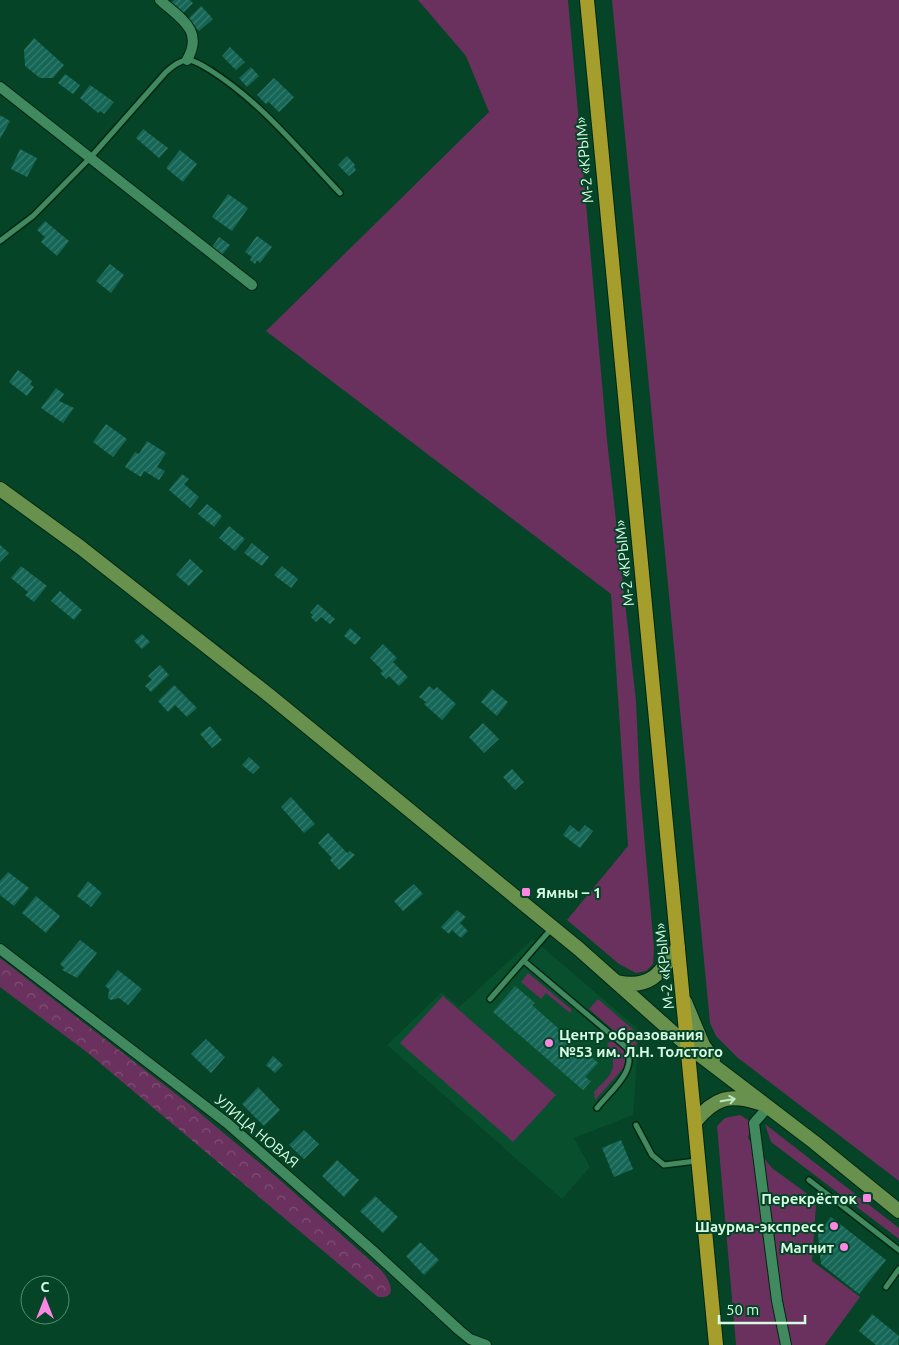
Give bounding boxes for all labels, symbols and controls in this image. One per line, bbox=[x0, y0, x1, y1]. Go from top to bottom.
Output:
street label: М-2 «КРЫМ» bbox=[572, 116, 596, 204]
street label: М-2 «КРЫМ» bbox=[611, 519, 637, 607]
place label: Ямны – 1 bbox=[536, 884, 601, 901]
marker: Ямны – 1 bbox=[520, 886, 532, 898]
street label: М-2 «КРЫМ» bbox=[651, 922, 677, 1010]
place label: Центр образования №53 им. Л.Н. Толстого bbox=[559, 1026, 723, 1060]
marker: Центр образования №53 им. Л.Н. Толстого bbox=[543, 1037, 555, 1049]
street label: УЛИЦА НОВАЯ bbox=[212, 1091, 302, 1171]
one-way arrow bbox=[719, 1094, 735, 1104]
place label: Перекрёсток bbox=[761, 1190, 857, 1207]
marker: Перекрёсток bbox=[861, 1192, 873, 1204]
place label: Шаурма-экспресс bbox=[695, 1218, 824, 1235]
marker: Шаурма-экспресс bbox=[828, 1220, 840, 1232]
place label: Магнит bbox=[780, 1239, 834, 1256]
marker: Магнит bbox=[838, 1241, 850, 1253]
north arrow bbox=[20, 1275, 70, 1325]
text: С bbox=[41, 1279, 50, 1295]
scale bar bbox=[719, 1292, 805, 1324]
text: 50 m bbox=[726, 1301, 759, 1318]

